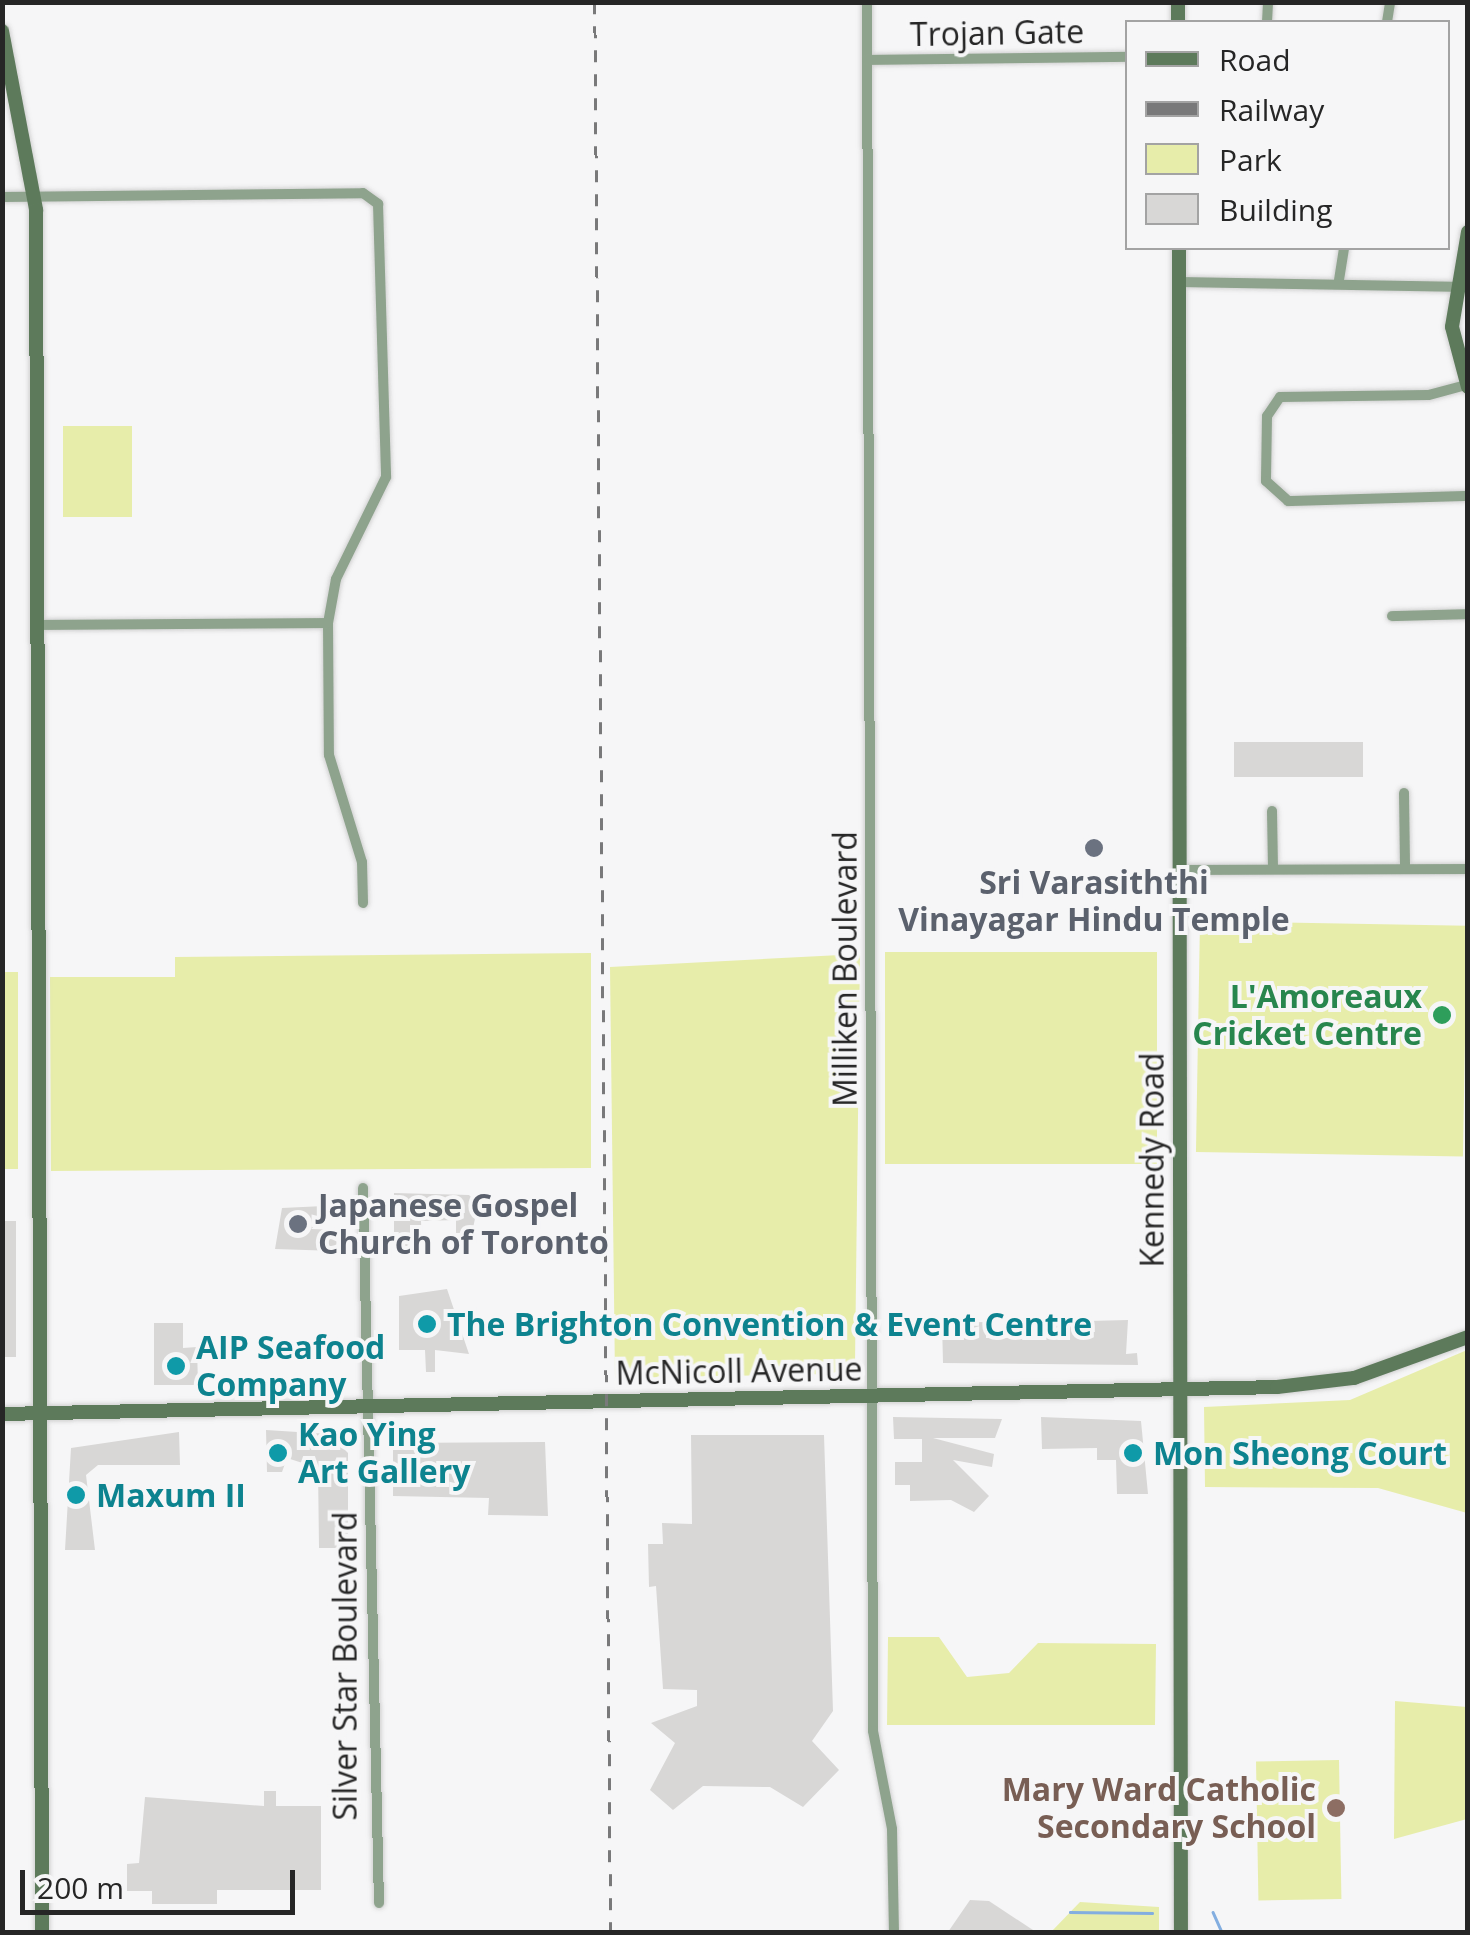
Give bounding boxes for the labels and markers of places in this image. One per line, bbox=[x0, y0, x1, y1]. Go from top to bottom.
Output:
marker: Sri Varasiththi Vinayagar Hindu Temple bbox=[1083, 837, 1105, 859]
place label: Sri Varasiththi Vinayagar Hindu Temple bbox=[898, 864, 1290, 939]
place label: L'Amoreaux Cricket Centre bbox=[1192, 978, 1422, 1053]
marker: L'Amoreaux Cricket Centre bbox=[1431, 1004, 1453, 1026]
place label: Japanese Gospel Church of Toronto bbox=[318, 1187, 609, 1262]
marker: Japanese Gospel Church of Toronto bbox=[287, 1213, 309, 1235]
place label: The Brighton Convention & Event Centre bbox=[447, 1305, 1092, 1343]
marker: The Brighton Convention & Event Centre bbox=[416, 1313, 438, 1335]
place label: AIP Seafood Company bbox=[196, 1329, 385, 1404]
marker: AIP Seafood Company bbox=[165, 1355, 187, 1377]
place label: Kao Ying Art Gallery bbox=[298, 1416, 470, 1491]
place label: Mon Sheong Court bbox=[1153, 1434, 1447, 1472]
marker: Kao Ying Art Gallery bbox=[267, 1442, 289, 1464]
marker: Mon Sheong Court bbox=[1122, 1442, 1144, 1464]
place label: Maxum II bbox=[96, 1476, 246, 1514]
marker: Maxum II bbox=[65, 1484, 87, 1506]
place label: Mary Ward Catholic Secondary School bbox=[1002, 1771, 1316, 1846]
marker: Mary Ward Catholic Secondary School bbox=[1325, 1797, 1347, 1819]

